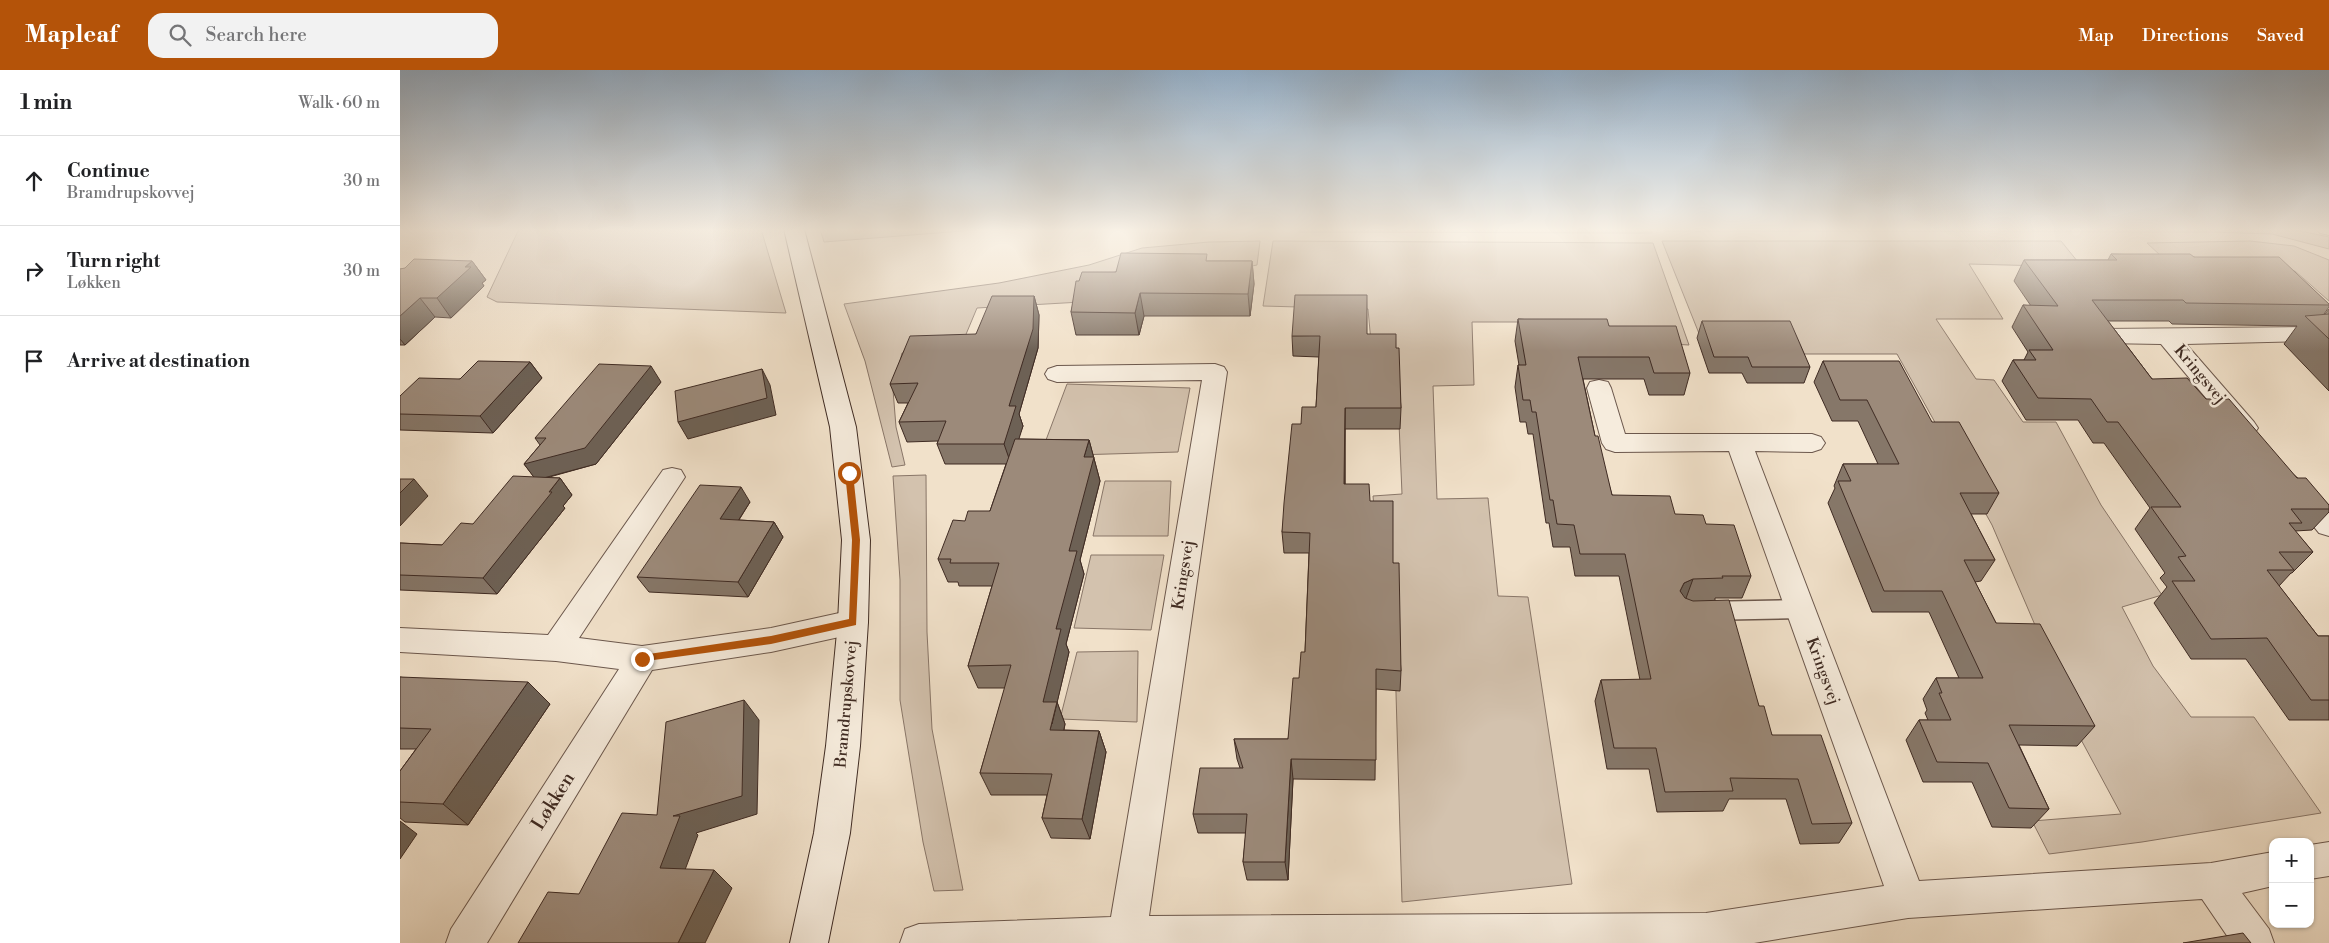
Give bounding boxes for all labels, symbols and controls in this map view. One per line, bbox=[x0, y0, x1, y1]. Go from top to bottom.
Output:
search box bbox=[148, 13, 498, 58]
text: Mapleaf bbox=[25, 20, 118, 50]
icon: search bbox=[166, 21, 194, 49]
text: Search here bbox=[206, 23, 307, 47]
text: Map bbox=[2078, 24, 2114, 47]
text: Directions bbox=[2142, 24, 2229, 47]
text: Saved bbox=[2257, 24, 2304, 47]
text: 1 min bbox=[20, 90, 72, 116]
text: Walk · 60 m bbox=[298, 93, 380, 113]
text: Continue bbox=[67, 159, 150, 183]
icon: ahead bbox=[20, 167, 48, 195]
text: 30 m bbox=[343, 171, 380, 191]
text: Bramdrupskovvej bbox=[67, 183, 195, 203]
text: Turn right bbox=[67, 249, 160, 273]
icon: right bbox=[20, 257, 48, 285]
text: 30 m bbox=[343, 261, 380, 281]
text: Løkken bbox=[67, 273, 121, 293]
street label: Kringsvej bbox=[2170, 341, 2230, 407]
icon: arrive bbox=[20, 347, 48, 375]
text: Arrive at destination bbox=[67, 349, 250, 373]
route start bbox=[838, 462, 861, 485]
street label: Kringsvej bbox=[1168, 539, 1198, 611]
street label: Kringsvej bbox=[1802, 634, 1844, 708]
street label: Bramdrupskovvej bbox=[830, 639, 862, 770]
route end bbox=[631, 648, 654, 671]
street label: Løkken bbox=[526, 768, 580, 834]
map controls bbox=[2269, 838, 2314, 928]
button: + bbox=[2269, 838, 2314, 883]
button: − bbox=[2269, 883, 2314, 928]

